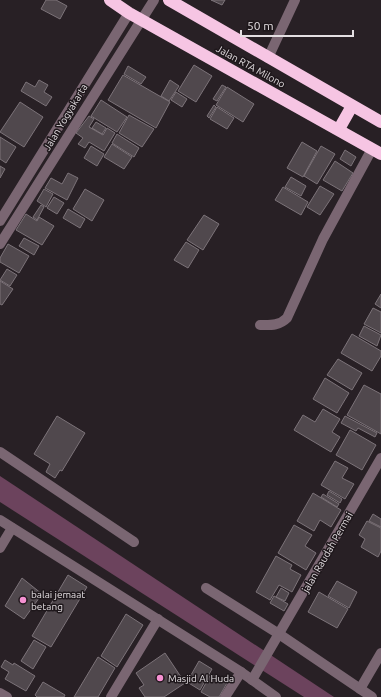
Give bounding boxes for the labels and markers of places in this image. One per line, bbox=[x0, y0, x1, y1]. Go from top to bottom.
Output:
place label: balai jemaat betang bbox=[31, 589, 85, 612]
marker: balai jemaat betang bbox=[18, 595, 28, 605]
marker: Masjid Al Huda bbox=[155, 673, 165, 683]
place label: Masjid Al Huda bbox=[168, 673, 234, 684]

